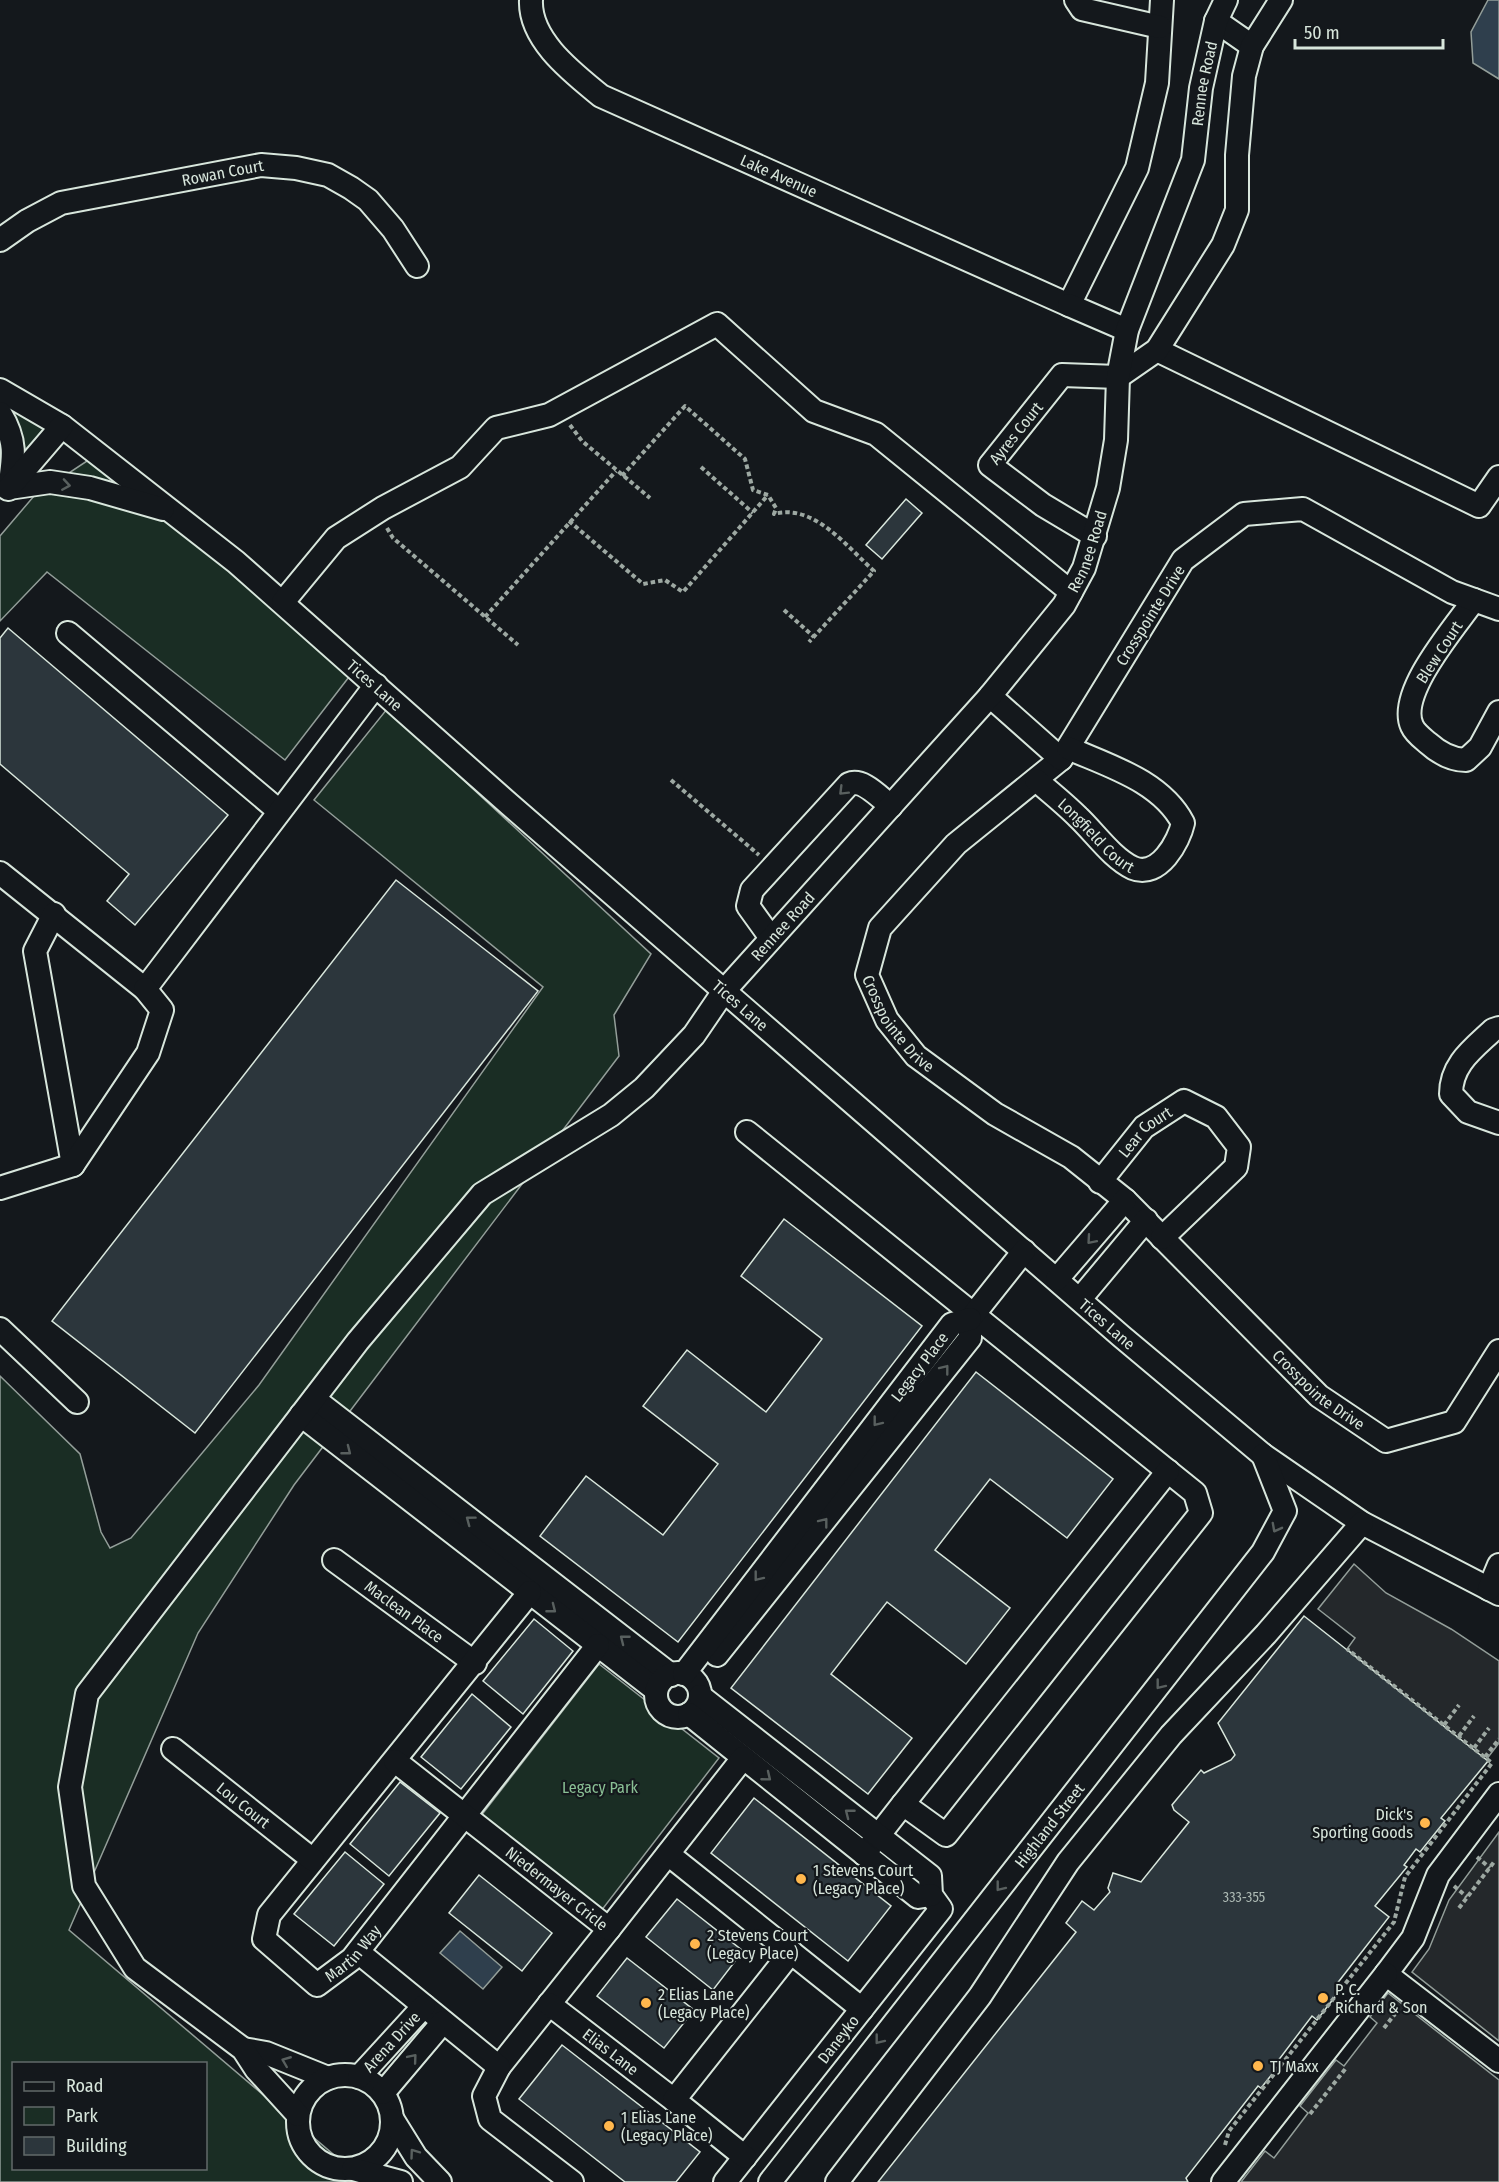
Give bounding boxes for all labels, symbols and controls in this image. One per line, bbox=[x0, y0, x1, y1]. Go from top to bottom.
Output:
scale bar bbox=[1295, 12, 1444, 50]
text: 50 m bbox=[1304, 22, 1340, 44]
street label: Rennee Road bbox=[1188, 39, 1221, 127]
street label: Lake Avenue bbox=[737, 151, 820, 201]
street label: Rowan Court bbox=[180, 156, 266, 190]
street label: Ayres Court bbox=[985, 398, 1047, 468]
one-way arrow bbox=[62, 478, 71, 490]
street label: Rennee Road bbox=[1064, 508, 1111, 596]
street label: Crosspointe Drive bbox=[1112, 561, 1189, 669]
street label: Blew Court bbox=[1412, 617, 1467, 687]
street label: Tices Lane bbox=[343, 656, 406, 715]
one-way arrow bbox=[840, 783, 851, 794]
street label: Longfield Court bbox=[1054, 794, 1138, 877]
street label: Rennee Road bbox=[747, 888, 819, 965]
street label: Crosspointe Drive bbox=[858, 972, 938, 1076]
street label: Tices Lane bbox=[708, 976, 772, 1035]
street label: Lear Court bbox=[1114, 1102, 1176, 1161]
one-way arrow bbox=[1087, 1233, 1098, 1244]
street label: Tices Lane bbox=[1075, 1295, 1139, 1354]
street label: Legacy Place bbox=[887, 1329, 952, 1405]
street label: Crosspointe Drive bbox=[1268, 1346, 1368, 1434]
one-way arrow bbox=[938, 1365, 949, 1376]
one-way arrow bbox=[873, 1416, 884, 1427]
one-way arrow bbox=[341, 1444, 352, 1455]
one-way arrow bbox=[465, 1516, 476, 1527]
one-way arrow bbox=[817, 1518, 828, 1529]
one-way arrow bbox=[1272, 1522, 1283, 1532]
one-way arrow bbox=[754, 1570, 765, 1581]
street label: Maclean Place bbox=[361, 1577, 447, 1647]
one-way arrow bbox=[545, 1602, 556, 1613]
one-way arrow bbox=[620, 1635, 631, 1646]
one-way arrow bbox=[1157, 1678, 1168, 1689]
one-way arrow bbox=[761, 1770, 772, 1781]
street label: Lou Court bbox=[213, 1778, 274, 1833]
park label: Legacy Park bbox=[562, 1778, 638, 1797]
street label: Highland Street bbox=[1011, 1779, 1089, 1872]
place label: Dick's Sporting Goods bbox=[1312, 1805, 1413, 1842]
one-way arrow bbox=[845, 1809, 856, 1820]
marker: Dick's Sporting Goods bbox=[1418, 1816, 1432, 1830]
street label: Niedermayer Cricle bbox=[502, 1843, 612, 1935]
place label: 1 Stevens Court (Legacy Place) bbox=[813, 1861, 914, 1898]
marker: 1 Stevens Court (Legacy Place) bbox=[794, 1872, 808, 1886]
one-way arrow bbox=[997, 1880, 1008, 1891]
house number: 333-355 bbox=[1223, 1889, 1265, 1906]
street label: Martin Way bbox=[321, 1921, 386, 1986]
place label: 2 Stevens Court (Legacy Place) bbox=[707, 1926, 809, 1963]
marker: 2 Stevens Court (Legacy Place) bbox=[688, 1937, 702, 1951]
place label: P. C. Richard & Son bbox=[1335, 1980, 1428, 2017]
place label: 2 Elias Lane (Legacy Place) bbox=[658, 1985, 750, 2022]
marker: P. C. Richard & Son bbox=[1316, 1991, 1330, 2005]
marker: 2 Elias Lane (Legacy Place) bbox=[639, 1996, 653, 2010]
street label: Arena Drive bbox=[359, 2008, 424, 2076]
street label: Daneyko bbox=[814, 2011, 863, 2067]
street label: Elias Lane bbox=[579, 2025, 642, 2079]
one-way arrow bbox=[876, 2033, 887, 2044]
one-way arrow bbox=[406, 2053, 417, 2064]
one-way arrow bbox=[282, 2056, 293, 2068]
place label: TJ Maxx bbox=[1270, 2057, 1319, 2076]
marker: TJ Maxx bbox=[1251, 2059, 1265, 2073]
legend bbox=[12, 2062, 207, 2170]
text: Road bbox=[66, 2075, 103, 2097]
text: Park bbox=[66, 2105, 99, 2127]
place label: 1 Elias Lane (Legacy Place) bbox=[621, 2108, 713, 2145]
marker: 1 Elias Lane (Legacy Place) bbox=[602, 2119, 616, 2133]
text: Building bbox=[66, 2135, 127, 2157]
one-way arrow bbox=[410, 2148, 421, 2159]

